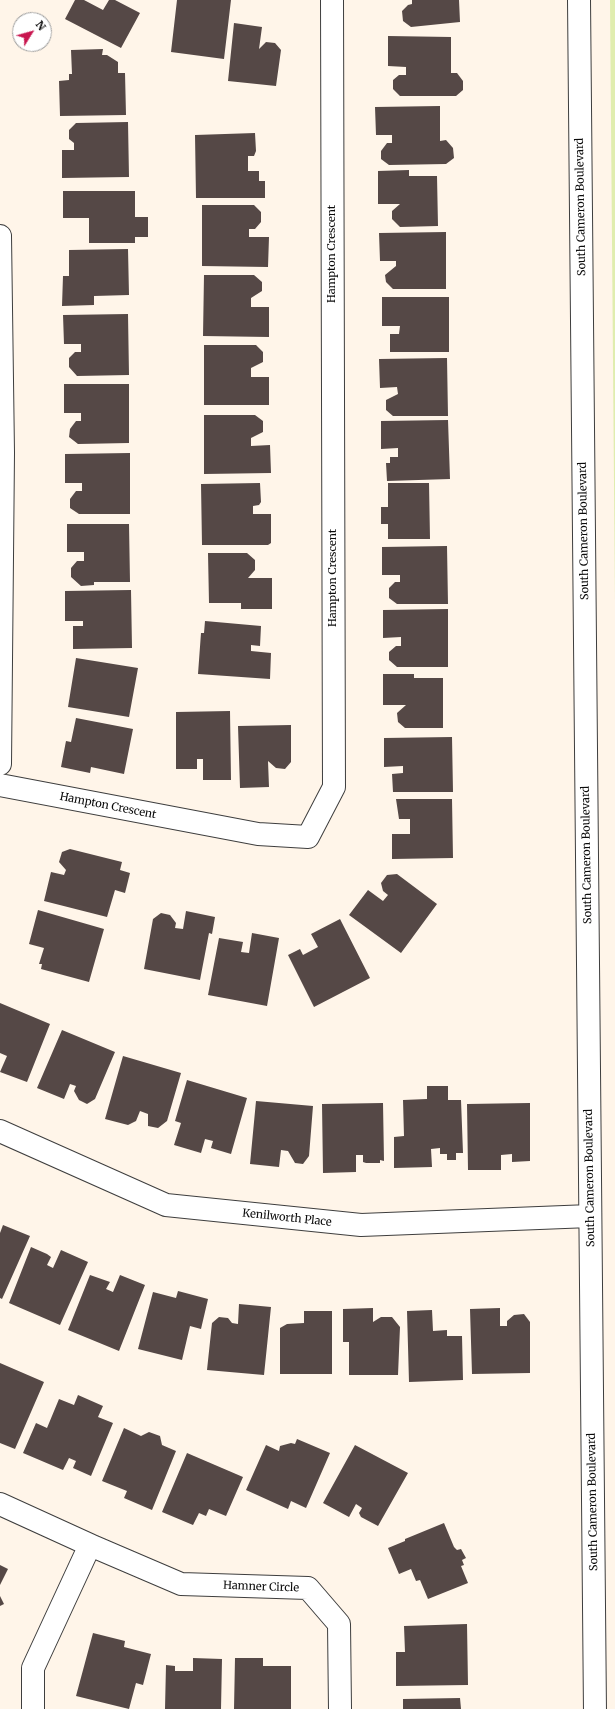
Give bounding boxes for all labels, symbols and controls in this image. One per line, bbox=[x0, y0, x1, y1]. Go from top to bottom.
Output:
north arrow bbox=[12, 12, 52, 52]
text: N bbox=[33, 18, 49, 33]
street label: South Cameron Boulevard bbox=[573, 138, 589, 276]
street label: Hampton Crescent bbox=[325, 205, 339, 303]
street label: South Cameron Boulevard bbox=[576, 462, 592, 600]
street label: Hampton Crescent bbox=[326, 529, 340, 627]
street label: South Cameron Boulevard bbox=[579, 786, 595, 924]
street label: Hampton Crescent bbox=[59, 790, 157, 822]
street label: South Cameron Boulevard bbox=[582, 1109, 598, 1247]
street label: Kenilworth Place bbox=[242, 1207, 332, 1229]
street label: South Cameron Boulevard bbox=[585, 1433, 601, 1571]
street label: Hamner Circle bbox=[223, 1579, 299, 1595]

